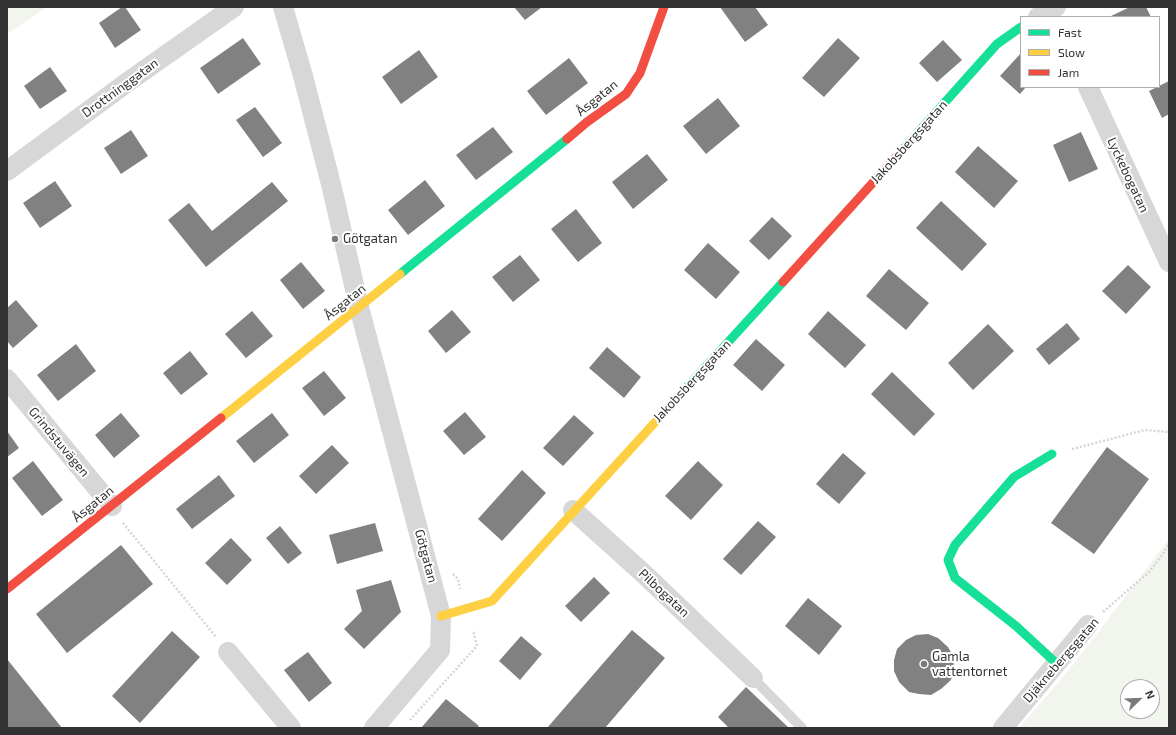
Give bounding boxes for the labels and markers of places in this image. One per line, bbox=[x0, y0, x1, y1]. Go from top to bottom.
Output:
place label: Götgatan bbox=[343, 231, 397, 247]
marker: Götgatan bbox=[330, 234, 340, 244]
place label: Gamla vattentornet bbox=[932, 649, 1007, 680]
marker: Gamla vattentornet bbox=[919, 659, 929, 669]

